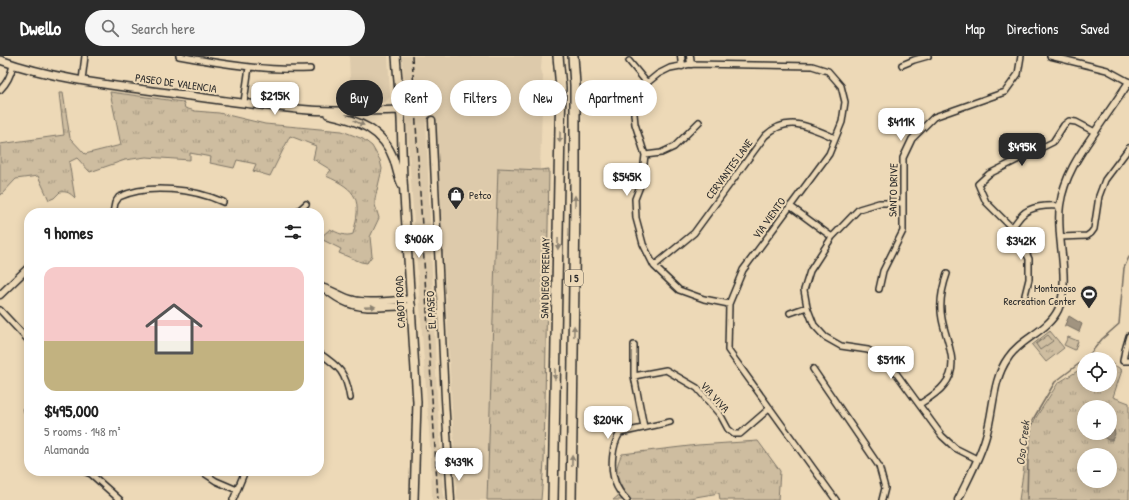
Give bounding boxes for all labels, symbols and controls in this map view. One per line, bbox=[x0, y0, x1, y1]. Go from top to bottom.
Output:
search box bbox=[85, 10, 365, 46]
text: Dwello bbox=[20, 15, 61, 41]
icon: search bbox=[99, 17, 121, 39]
text: Search here bbox=[131, 18, 195, 39]
text: Map bbox=[965, 19, 985, 38]
text: Directions bbox=[1007, 19, 1058, 38]
text: Saved bbox=[1080, 19, 1109, 38]
street label: PASEO DE VALENCIA bbox=[134, 70, 218, 96]
chip: Buy bbox=[336, 80, 383, 116]
chip: Rent bbox=[391, 80, 442, 116]
chip: Filters bbox=[450, 80, 511, 116]
chip: New bbox=[519, 80, 567, 116]
chip: Apartment bbox=[575, 80, 657, 116]
pin: $215K bbox=[247, 82, 303, 116]
text: $215K bbox=[260, 86, 290, 104]
pin: $411K bbox=[873, 108, 929, 142]
text: $411K bbox=[887, 112, 915, 130]
one-way arrow bbox=[354, 120, 365, 126]
one-way arrow bbox=[557, 131, 563, 144]
pin: $495K bbox=[994, 133, 1050, 167]
street label: CERVANTES LANE bbox=[702, 136, 756, 202]
text: $495K bbox=[1008, 137, 1036, 155]
pin: $545K bbox=[599, 163, 655, 197]
street label: SANTO DRIVE bbox=[886, 163, 900, 217]
text: $545K bbox=[612, 167, 642, 185]
shop icon: Petco bbox=[446, 185, 466, 210]
place label: Petco bbox=[469, 188, 492, 202]
one-way arrow bbox=[572, 194, 578, 207]
street label: VIA VIENTO bbox=[749, 195, 789, 241]
text: 9 homes bbox=[44, 221, 93, 244]
icon: filters bbox=[282, 221, 304, 243]
pin: $406K bbox=[391, 225, 447, 259]
pin: $342K bbox=[993, 227, 1049, 261]
text: $406K bbox=[404, 229, 434, 247]
text: $342K bbox=[1006, 231, 1036, 249]
street label: SAN DIEGO FREEWAY bbox=[537, 237, 553, 319]
one-way arrow bbox=[555, 238, 561, 251]
road number: I 5 bbox=[565, 270, 583, 286]
street label: CABOT ROAD bbox=[392, 275, 408, 329]
place label: Montanoso Recreation Center bbox=[1003, 281, 1077, 308]
sports icon: Montanoso Recreation Center bbox=[1079, 284, 1099, 309]
street label: EL PASEO bbox=[423, 291, 439, 329]
icon: home bbox=[138, 293, 210, 365]
one-way arrow bbox=[364, 304, 376, 311]
one-way arrow bbox=[571, 324, 577, 337]
pin: $511K bbox=[863, 346, 919, 380]
text: $511K bbox=[877, 350, 905, 368]
map controls bbox=[1077, 352, 1117, 488]
button: locate bbox=[1077, 352, 1117, 392]
one-way arrow bbox=[552, 368, 558, 381]
street label: VIA VIVA bbox=[697, 379, 733, 416]
text: $495,000 bbox=[44, 399, 99, 422]
button: + bbox=[1077, 400, 1117, 440]
pin: $204K bbox=[580, 406, 636, 440]
text: $204K bbox=[593, 410, 623, 428]
water label: Oso Creek bbox=[1011, 419, 1034, 466]
text: 5 rooms · 148 m² bbox=[44, 422, 120, 440]
text: Alamanda bbox=[44, 440, 89, 458]
pin: $439K bbox=[431, 448, 487, 482]
button: − bbox=[1077, 448, 1117, 488]
text: $439K bbox=[445, 452, 473, 470]
one-way arrow bbox=[569, 454, 575, 467]

